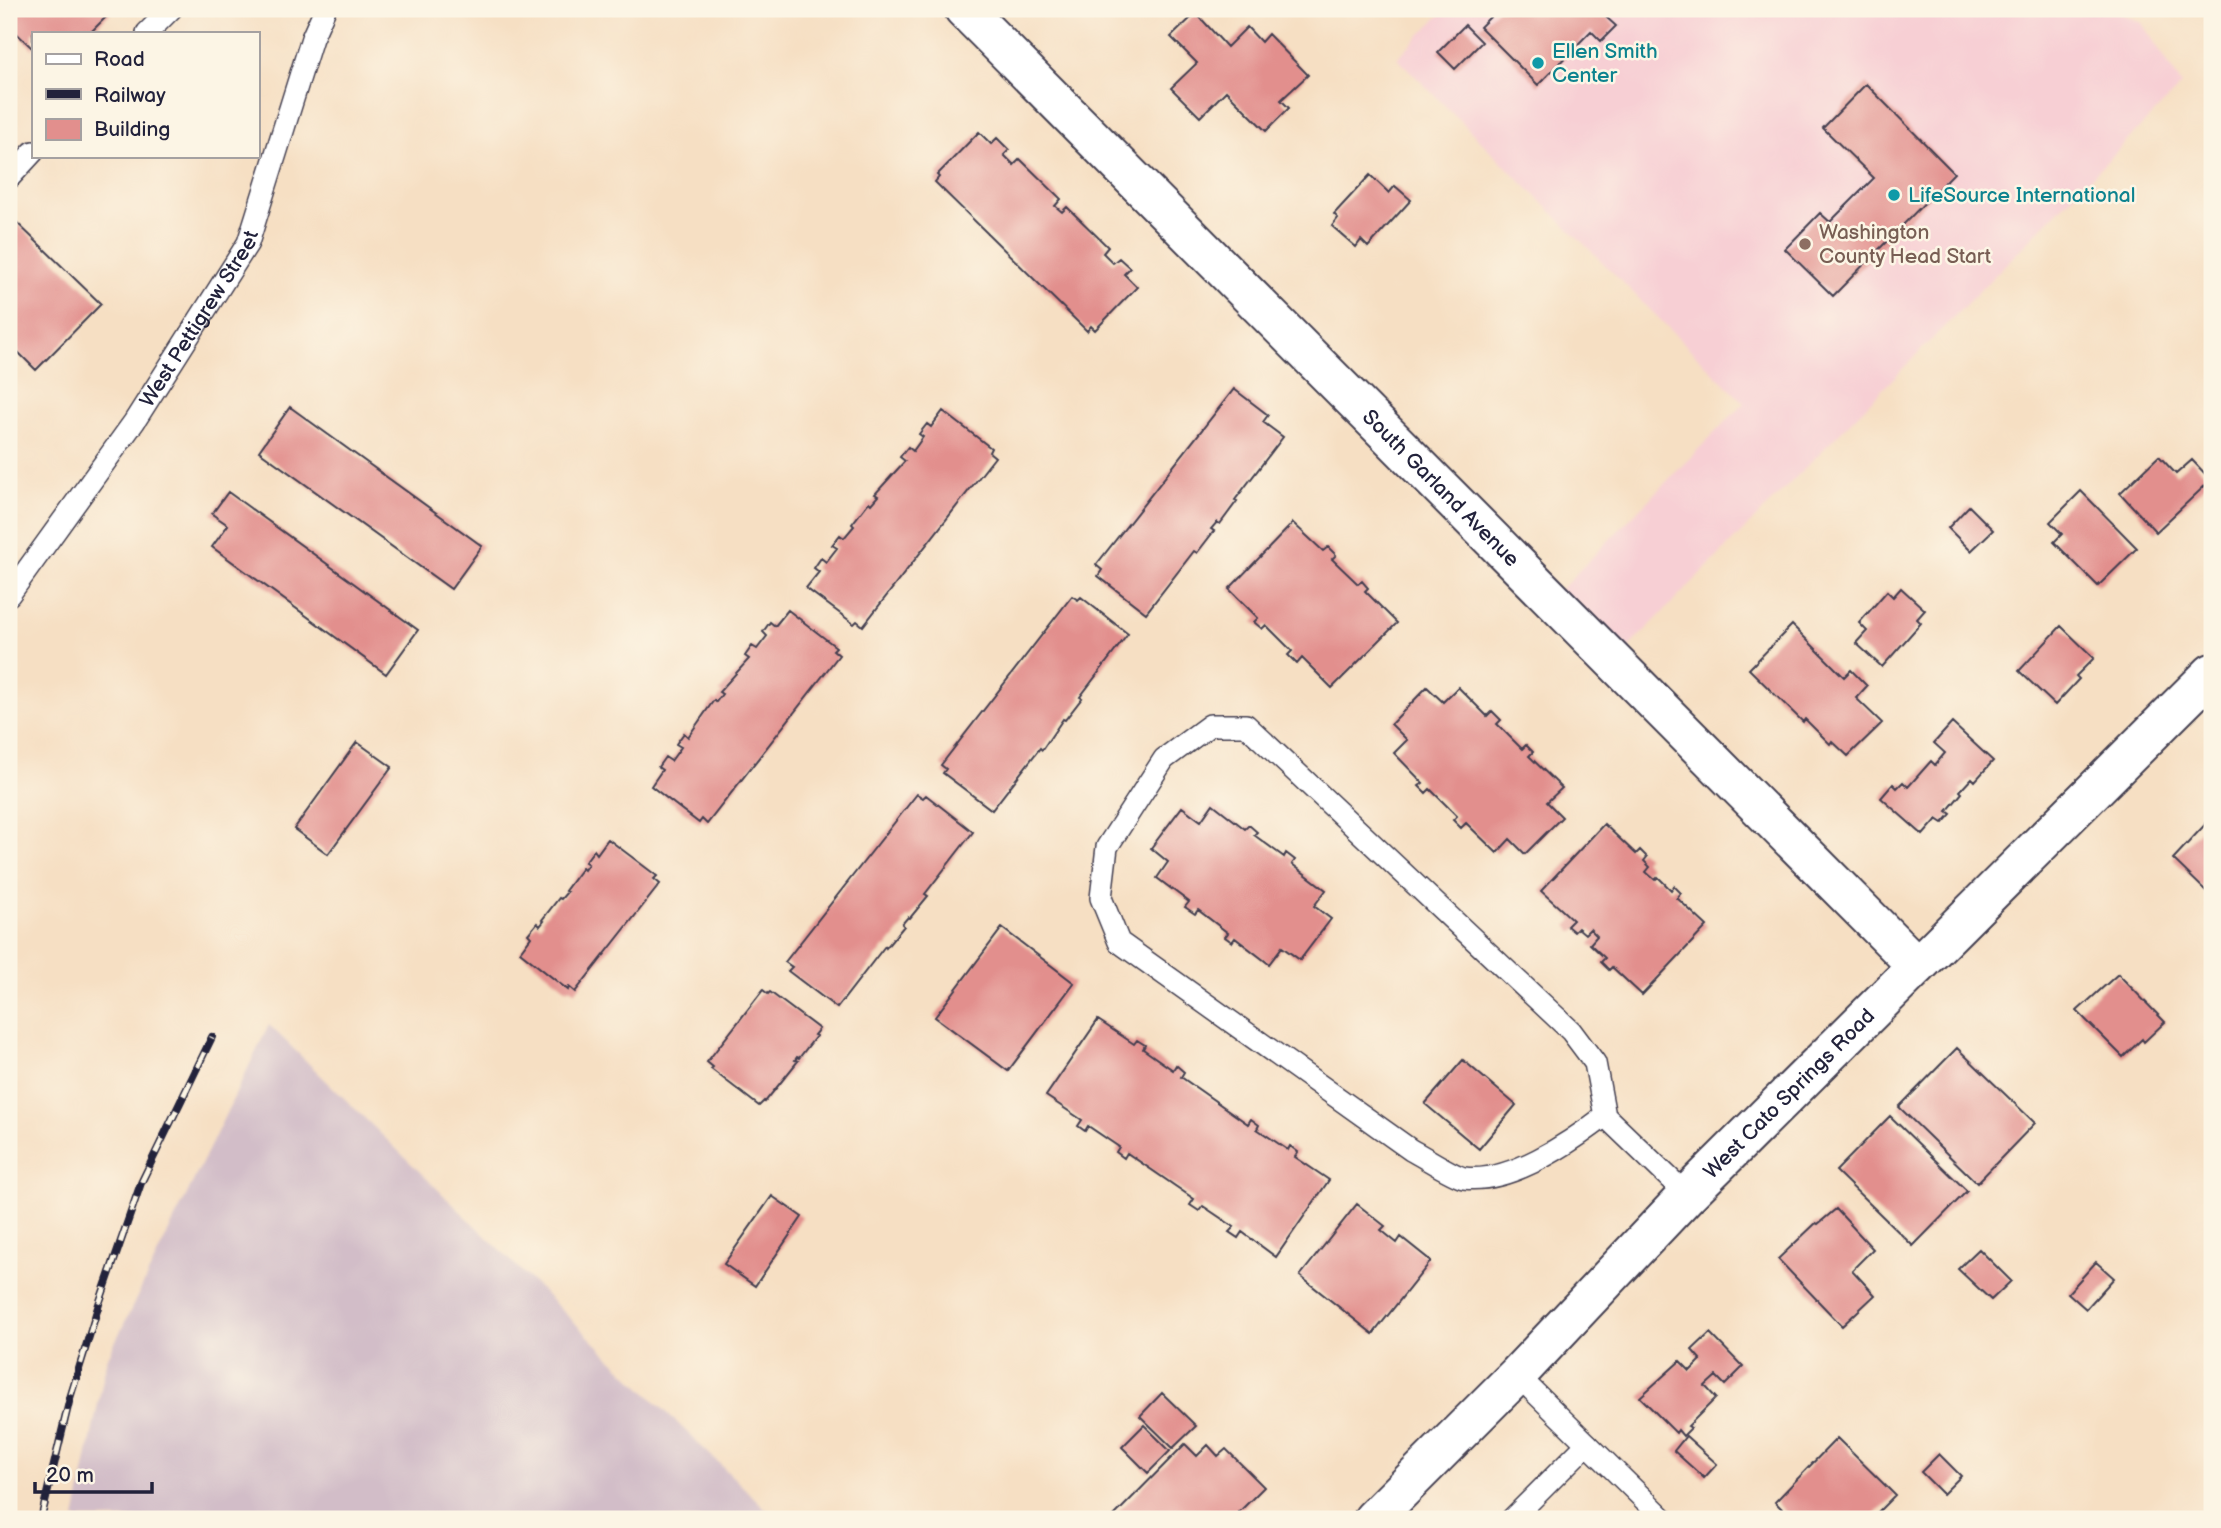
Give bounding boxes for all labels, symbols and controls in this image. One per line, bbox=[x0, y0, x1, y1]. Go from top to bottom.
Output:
legend bbox=[32, 32, 259, 158]
place label: Ellen Smith Center bbox=[1552, 39, 1658, 88]
text: Road bbox=[94, 47, 145, 72]
marker: Ellen Smith Center bbox=[1530, 55, 1546, 71]
text: Railway bbox=[94, 83, 166, 108]
text: Building bbox=[94, 117, 170, 142]
place label: LifeSource International bbox=[1908, 183, 2135, 208]
marker: LifeSource International bbox=[1886, 187, 1902, 203]
place label: Washington County Head Start bbox=[1819, 220, 1992, 269]
street label: West Pettigrew Street bbox=[135, 227, 264, 412]
marker: Washington County Head Start bbox=[1797, 236, 1813, 252]
street label: South Garland Avenue bbox=[1357, 405, 1524, 572]
street label: West Cato Springs Road bbox=[1699, 1004, 1880, 1184]
scale bar bbox=[35, 1451, 152, 1495]
text: 20 m bbox=[46, 1463, 94, 1488]

